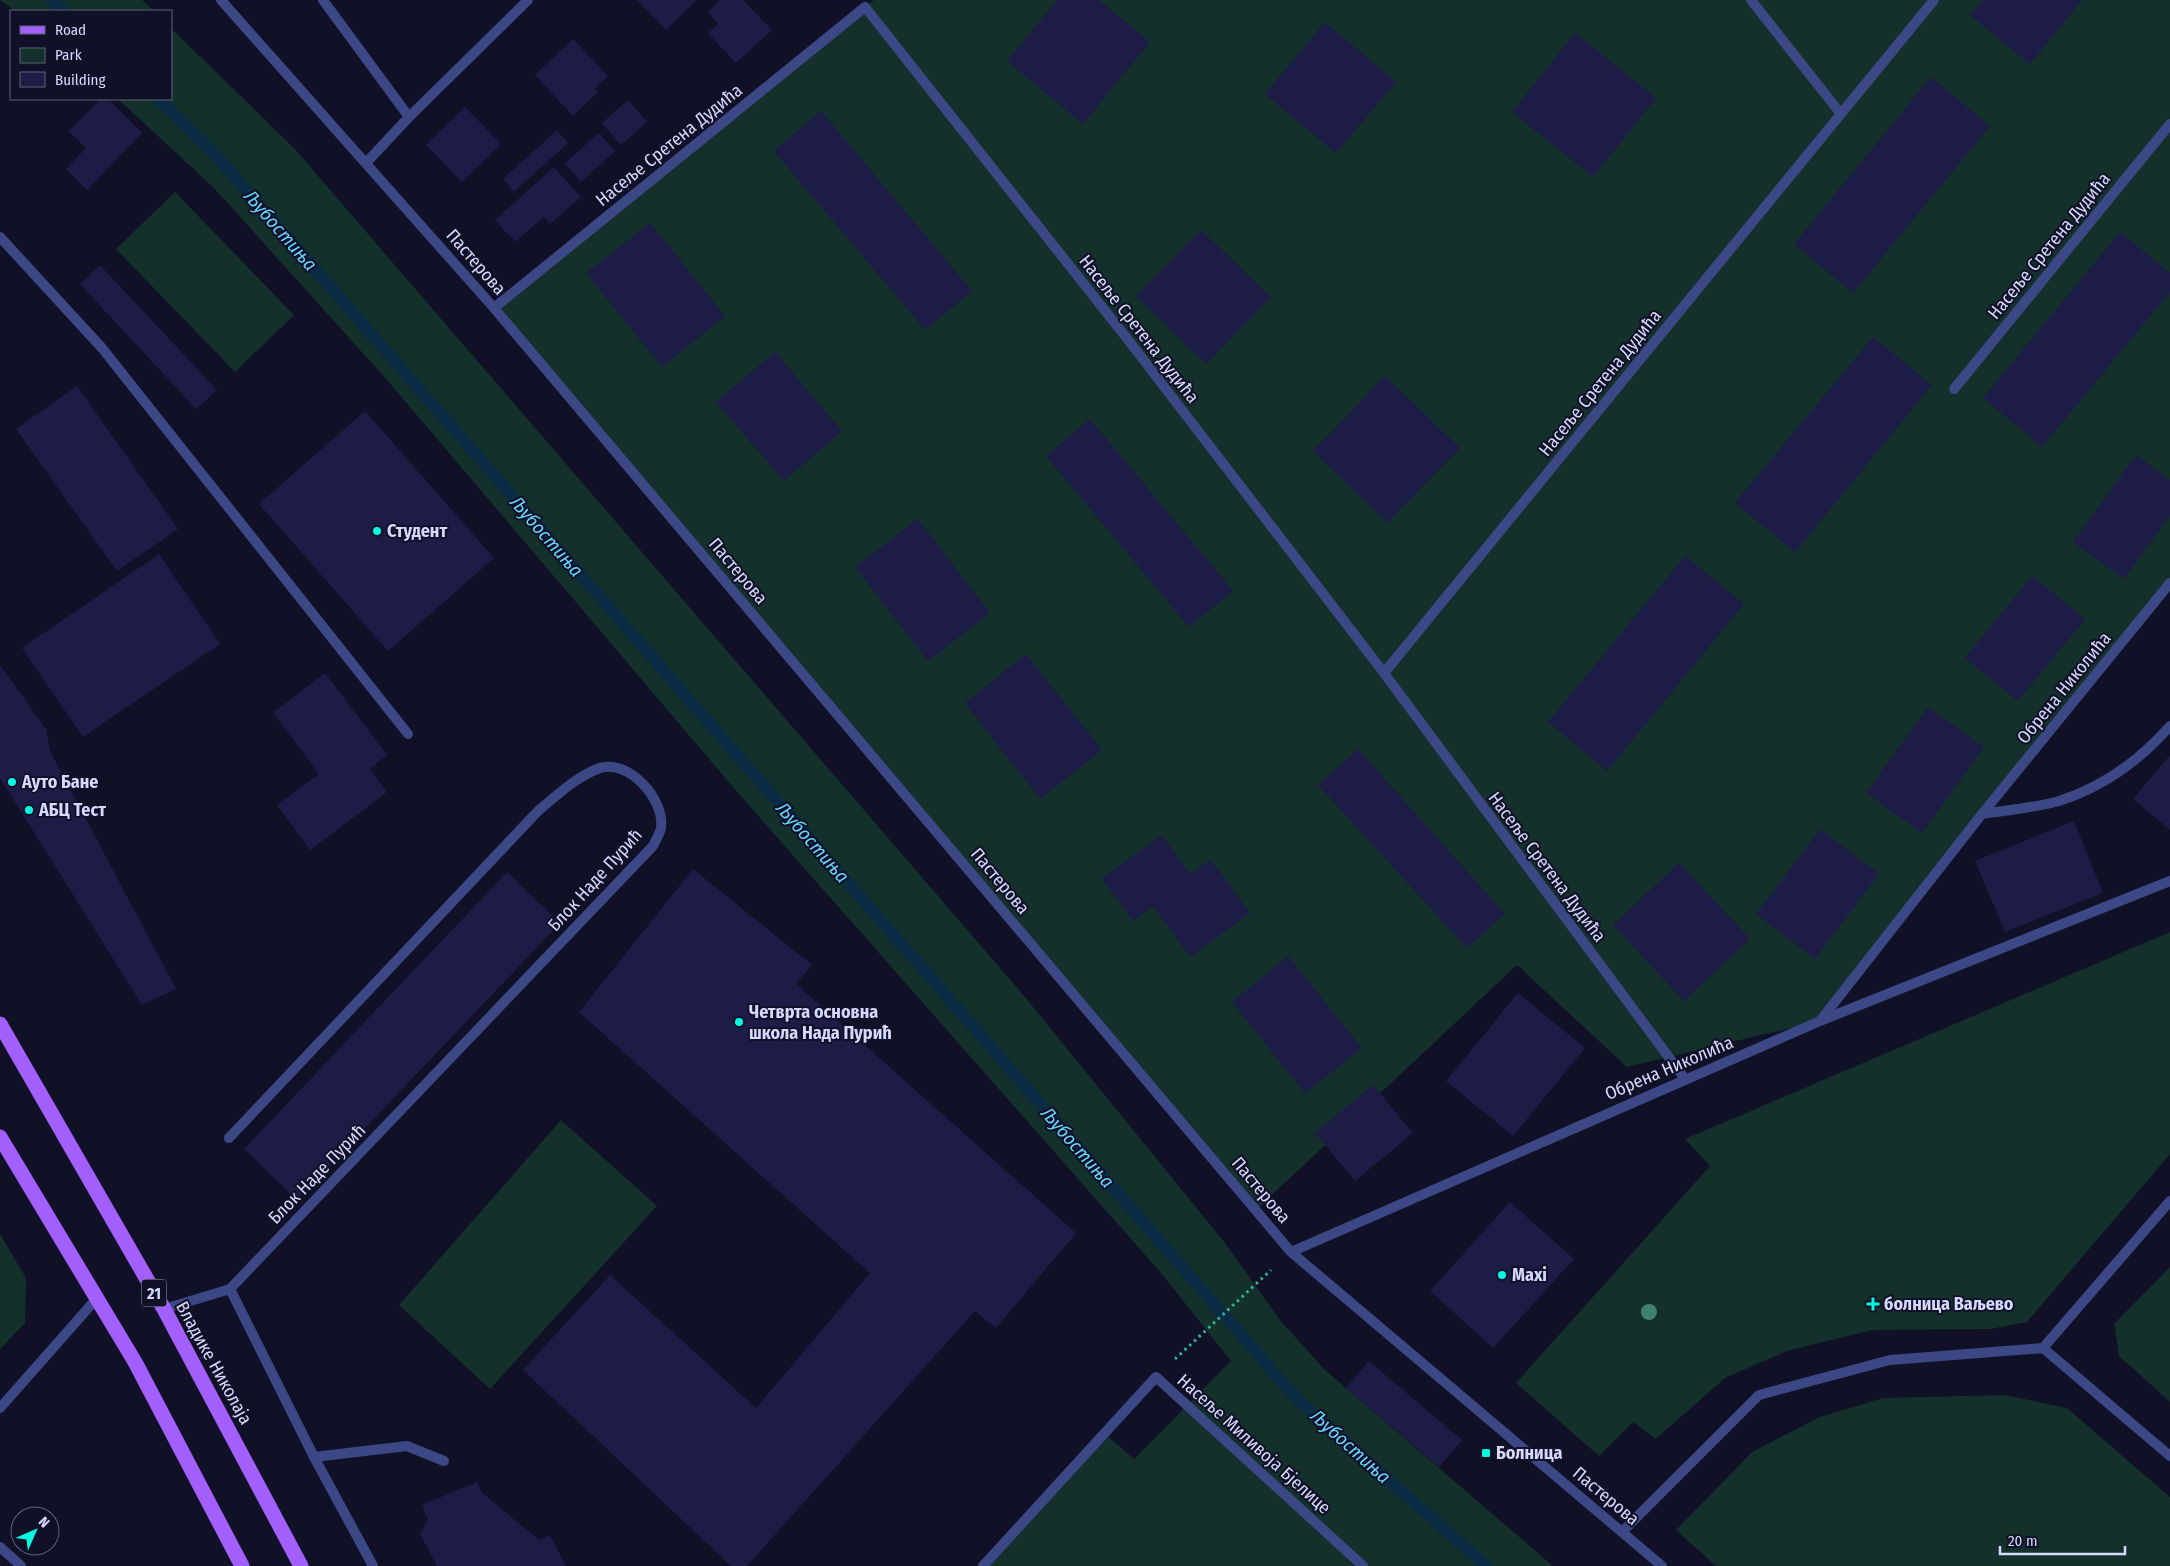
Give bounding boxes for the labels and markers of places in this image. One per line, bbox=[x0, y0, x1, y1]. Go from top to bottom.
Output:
place label: Студент bbox=[387, 520, 447, 542]
marker: Студент bbox=[371, 525, 383, 537]
place label: Ауто Бане bbox=[21, 771, 98, 793]
marker: Ауто Бане bbox=[6, 776, 18, 788]
place label: АБЦ Тест bbox=[38, 799, 106, 821]
marker: АБЦ Тест bbox=[23, 804, 35, 816]
place label: Четврта основна школа Нада Пурић bbox=[749, 1001, 892, 1044]
marker: Четврта основна школа Нада Пурић bbox=[733, 1016, 745, 1028]
place label: Maxi bbox=[1512, 1264, 1547, 1286]
marker: Maxi bbox=[1496, 1269, 1508, 1281]
place label: болница Ваљево bbox=[1884, 1293, 2014, 1315]
marker: болница Ваљево bbox=[1866, 1297, 1880, 1311]
place label: Болница bbox=[1496, 1442, 1562, 1464]
marker: Болница bbox=[1480, 1447, 1492, 1459]

